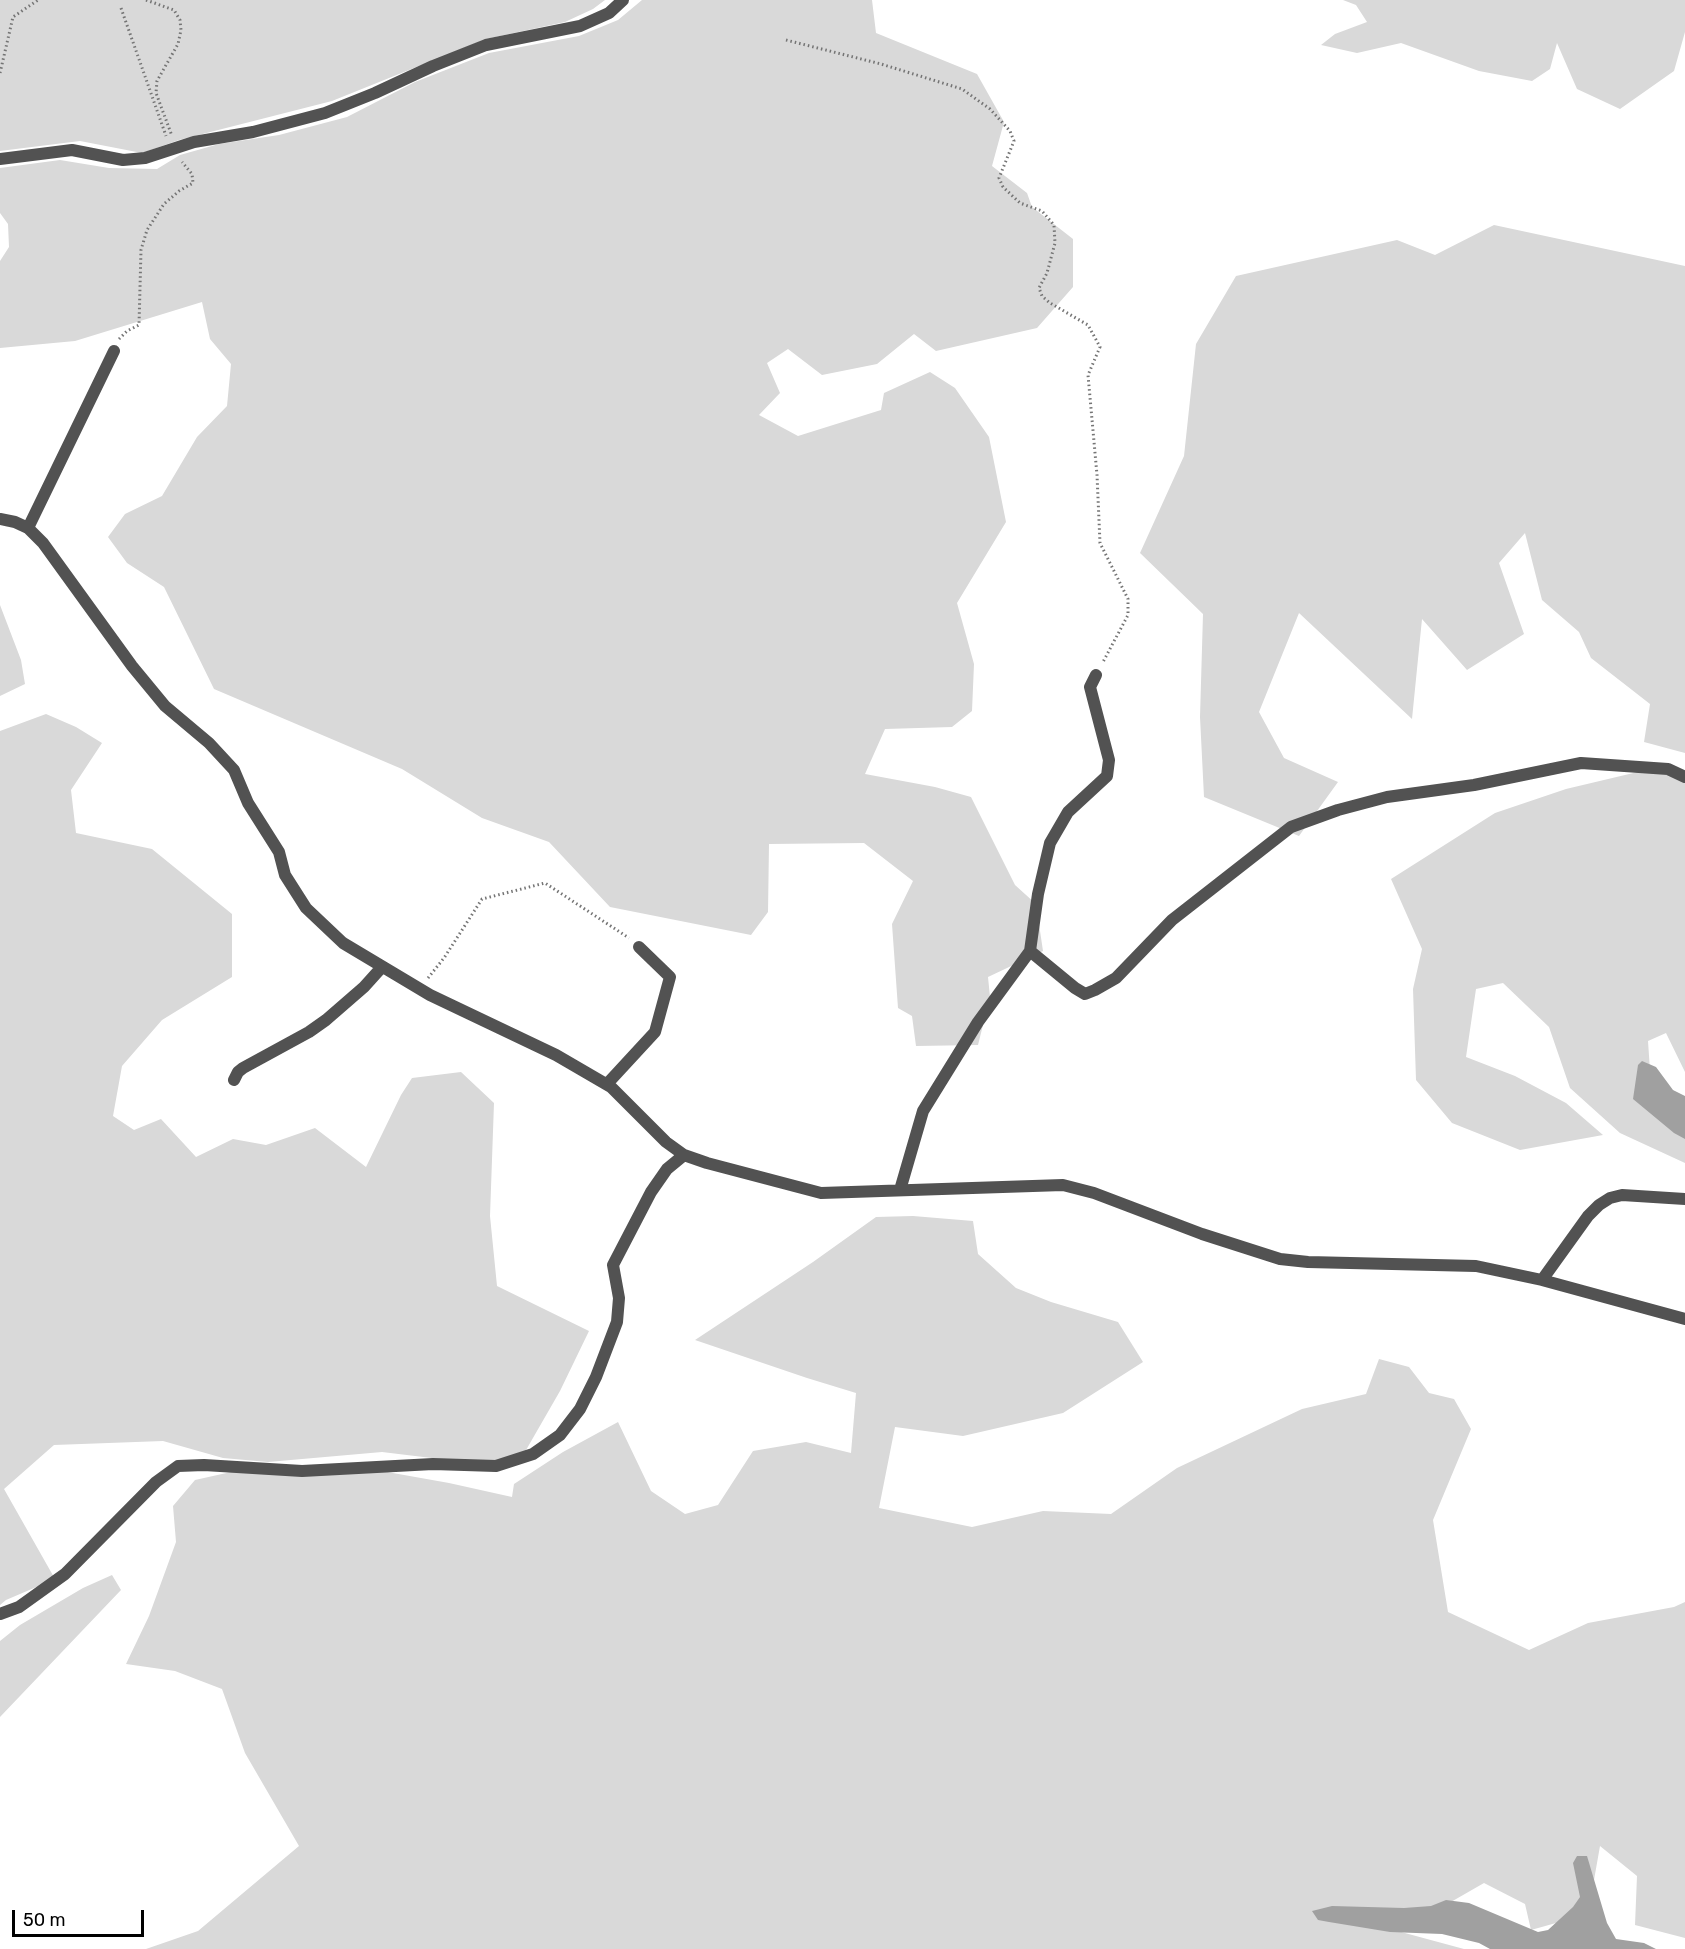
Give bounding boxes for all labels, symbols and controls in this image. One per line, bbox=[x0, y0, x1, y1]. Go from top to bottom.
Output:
scale bar bbox=[15, 1898, 147, 1936]
text: 50 m bbox=[23, 1909, 66, 1931]

